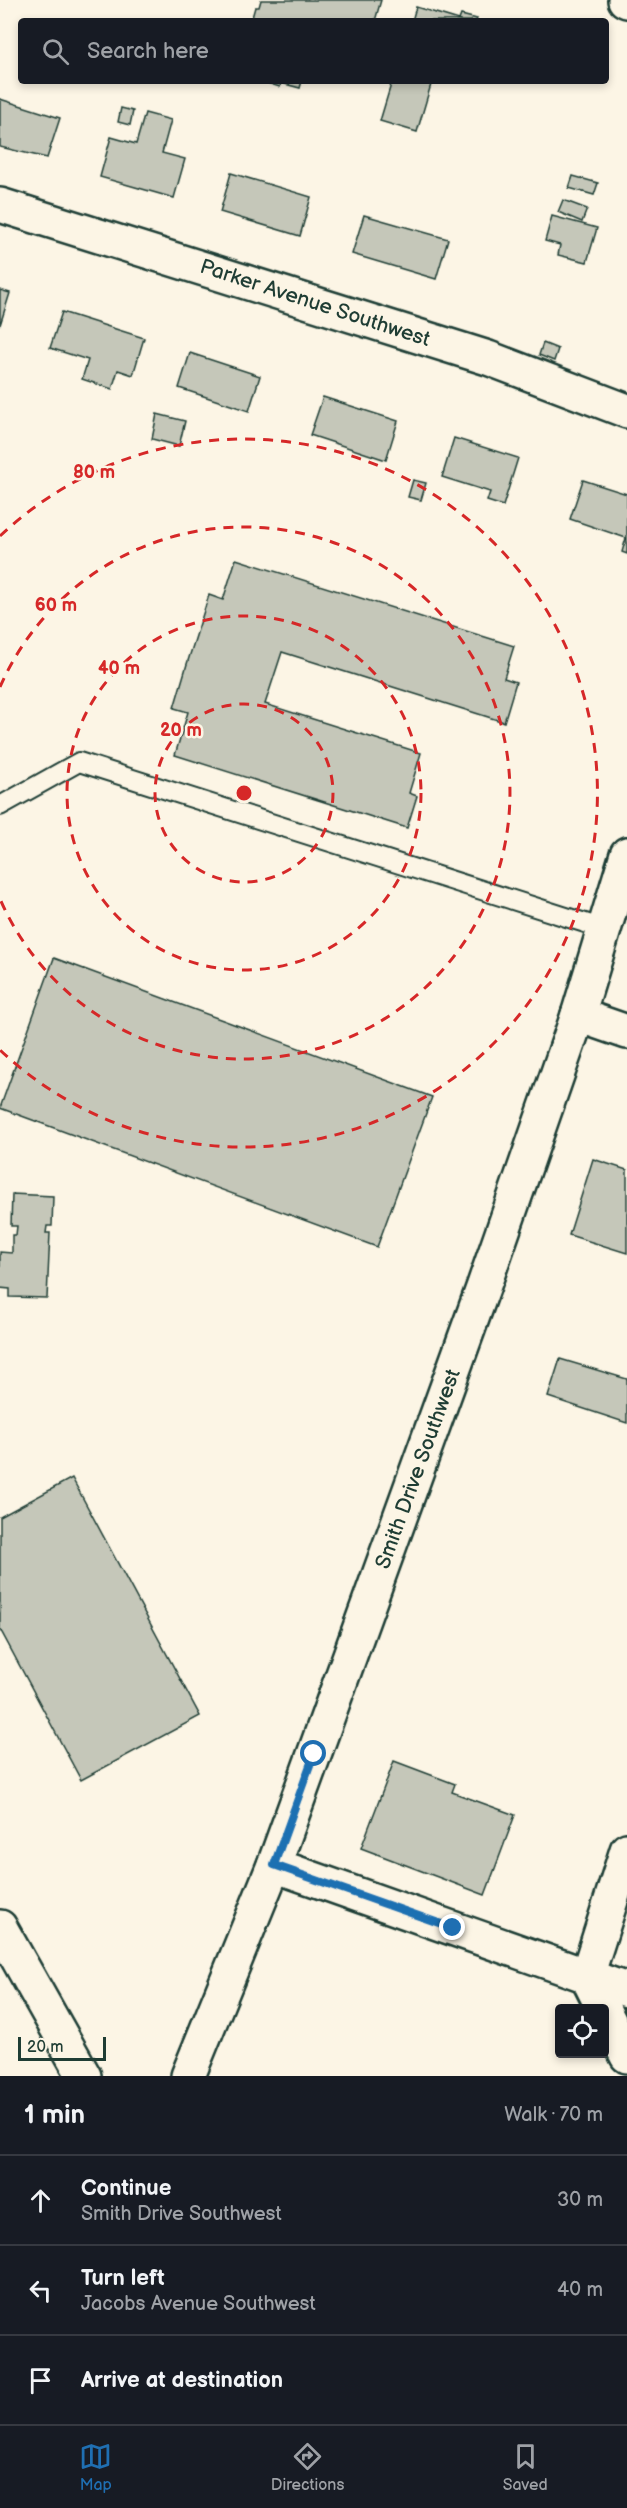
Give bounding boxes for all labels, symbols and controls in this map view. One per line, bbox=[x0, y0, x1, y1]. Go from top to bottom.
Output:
search box bbox=[18, 18, 609, 84]
icon: search bbox=[39, 35, 72, 68]
text: Search here bbox=[87, 38, 209, 65]
street label: Parker Avenue Southwest bbox=[197, 254, 434, 352]
text: 80 m bbox=[73, 462, 115, 483]
text: 60 m bbox=[35, 595, 77, 616]
text: 40 m bbox=[98, 658, 140, 679]
text: 20 m bbox=[160, 720, 202, 741]
centre of rings bbox=[234, 783, 254, 803]
street label: Smith Drive Southwest bbox=[370, 1365, 466, 1572]
route start bbox=[300, 1740, 326, 1766]
route end bbox=[439, 1914, 465, 1940]
map controls bbox=[555, 2004, 609, 2058]
button: locate bbox=[555, 2004, 609, 2058]
scale bar bbox=[18, 2034, 106, 2062]
text: 20 m bbox=[27, 2038, 63, 2057]
text: 1 min bbox=[24, 2100, 85, 2131]
text: Walk · 70 m bbox=[504, 2103, 603, 2127]
text: Continue bbox=[81, 2175, 171, 2202]
icon: ahead bbox=[24, 2184, 57, 2217]
text: 30 m bbox=[557, 2188, 603, 2212]
text: Smith Drive Southwest bbox=[81, 2202, 282, 2226]
text: Turn left bbox=[81, 2265, 165, 2292]
icon: left bbox=[24, 2274, 57, 2307]
text: 40 m bbox=[557, 2278, 603, 2302]
text: Jacobs Avenue Southwest bbox=[81, 2292, 316, 2316]
icon: arrive bbox=[24, 2364, 57, 2397]
text: Arrive at destination bbox=[81, 2367, 283, 2394]
tab: Map bbox=[79, 2440, 112, 2495]
tab: Directions bbox=[271, 2440, 344, 2495]
tab: Saved bbox=[503, 2440, 548, 2495]

